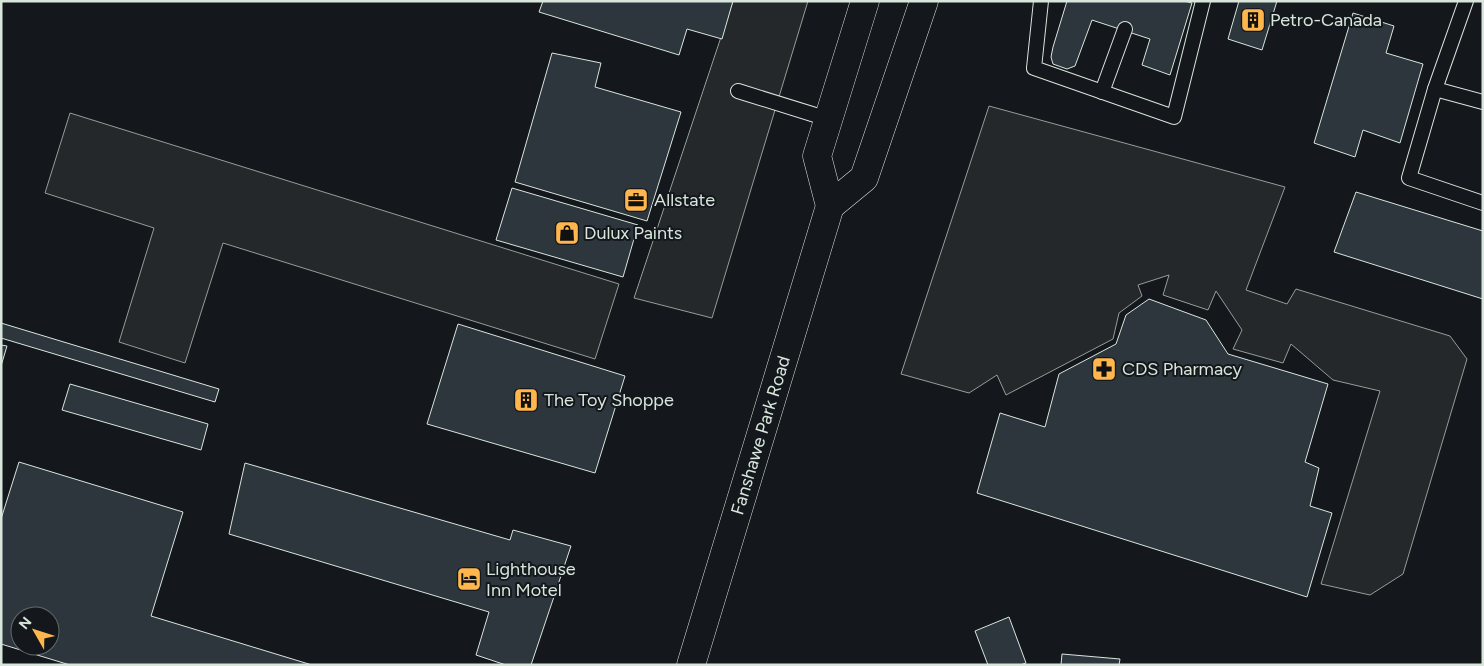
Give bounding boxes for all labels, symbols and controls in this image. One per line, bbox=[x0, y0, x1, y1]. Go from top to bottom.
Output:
building icon: Petro-Canada bbox=[1240, 7, 1266, 33]
place label: Petro-Canada bbox=[1270, 9, 1382, 31]
office icon: Allstate bbox=[623, 187, 649, 213]
place label: Allstate bbox=[654, 189, 715, 211]
shop icon: Dulux Paints bbox=[554, 220, 580, 246]
place label: Dulux Paints bbox=[584, 222, 682, 244]
street label: Fanshawe Park Road bbox=[726, 353, 795, 517]
pharmacy icon: CDS Pharmacy bbox=[1091, 356, 1117, 382]
place label: CDS Pharmacy bbox=[1122, 358, 1243, 380]
building icon: The Toy Shoppe bbox=[513, 387, 539, 413]
place label: The Toy Shoppe bbox=[544, 389, 674, 411]
place label: Lighthouse Inn Motel bbox=[486, 558, 576, 601]
hotel icon: Lighthouse Inn Motel bbox=[456, 566, 482, 592]
north arrow bbox=[10, 606, 60, 656]
text: N bbox=[15, 614, 35, 633]

